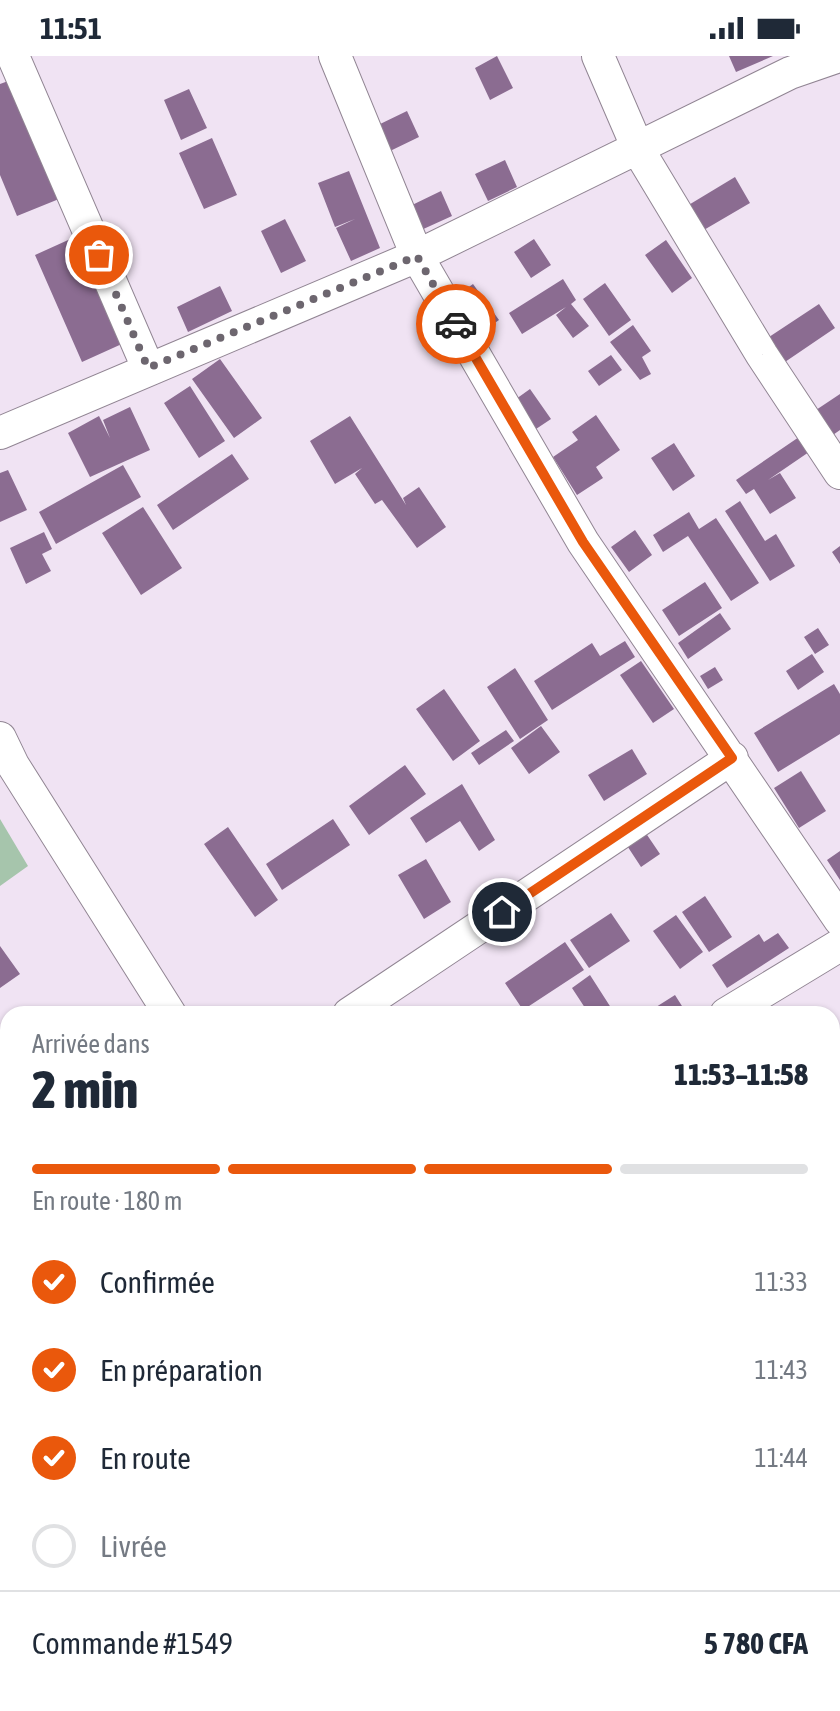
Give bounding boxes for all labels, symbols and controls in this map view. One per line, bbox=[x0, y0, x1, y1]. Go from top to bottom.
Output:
text: 11:51 bbox=[40, 11, 102, 45]
pin bbox=[65, 221, 133, 289]
icon: bag bbox=[77, 233, 121, 277]
courier bbox=[416, 284, 496, 364]
icon: car bbox=[434, 302, 478, 346]
pin bbox=[468, 878, 536, 946]
icon: home bbox=[480, 890, 524, 934]
text: Arrivée dans bbox=[32, 1029, 150, 1059]
text: 11:53–11:58 bbox=[674, 1057, 808, 1091]
text: 2 min bbox=[32, 1059, 138, 1119]
text: En route · 180 m bbox=[32, 1186, 182, 1216]
icon: check bbox=[32, 1260, 76, 1304]
text: Confirmée bbox=[100, 1265, 215, 1299]
text: 11:33 bbox=[754, 1267, 808, 1297]
icon: check bbox=[32, 1348, 76, 1392]
text: En préparation bbox=[100, 1353, 263, 1387]
text: 11:43 bbox=[754, 1355, 808, 1385]
icon: check bbox=[32, 1436, 76, 1480]
text: En route bbox=[100, 1441, 191, 1475]
text: 11:44 bbox=[754, 1443, 808, 1473]
text: Livrée bbox=[100, 1529, 167, 1563]
text: Commande #1549 bbox=[32, 1626, 233, 1660]
text: 5 780 CFA bbox=[704, 1626, 808, 1660]

